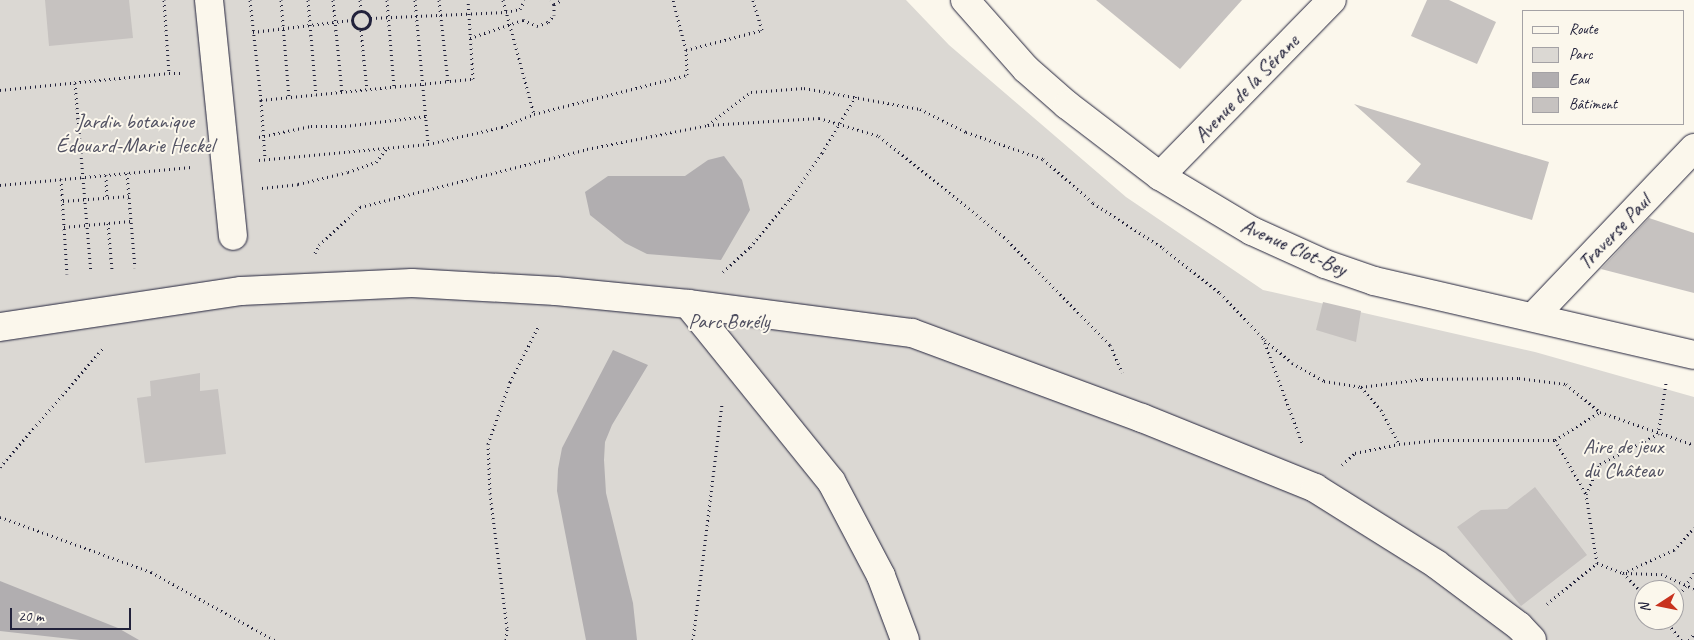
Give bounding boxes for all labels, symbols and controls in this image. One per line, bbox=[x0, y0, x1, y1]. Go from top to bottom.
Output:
legend bbox=[1522, 10, 1684, 125]
text: Route bbox=[1569, 20, 1598, 39]
street label: Avenue de la Sérane bbox=[1188, 28, 1304, 148]
text: Parc bbox=[1569, 45, 1593, 64]
text: Eau bbox=[1569, 70, 1589, 89]
text: Bâtiment bbox=[1569, 95, 1617, 114]
park label: Jardin botanique Édouard-Marie Heckel bbox=[56, 108, 214, 158]
street label: Traverse Paul bbox=[1572, 189, 1656, 275]
street label: Avenue Clot-Bey bbox=[1237, 213, 1351, 281]
park label: Parc Borély bbox=[688, 308, 770, 334]
park label: Aire de jeux du Château bbox=[1583, 433, 1663, 483]
north arrow bbox=[1634, 580, 1684, 630]
scale bar bbox=[12, 598, 134, 630]
text: N bbox=[1636, 602, 1654, 614]
text: 20 m bbox=[18, 607, 44, 626]

